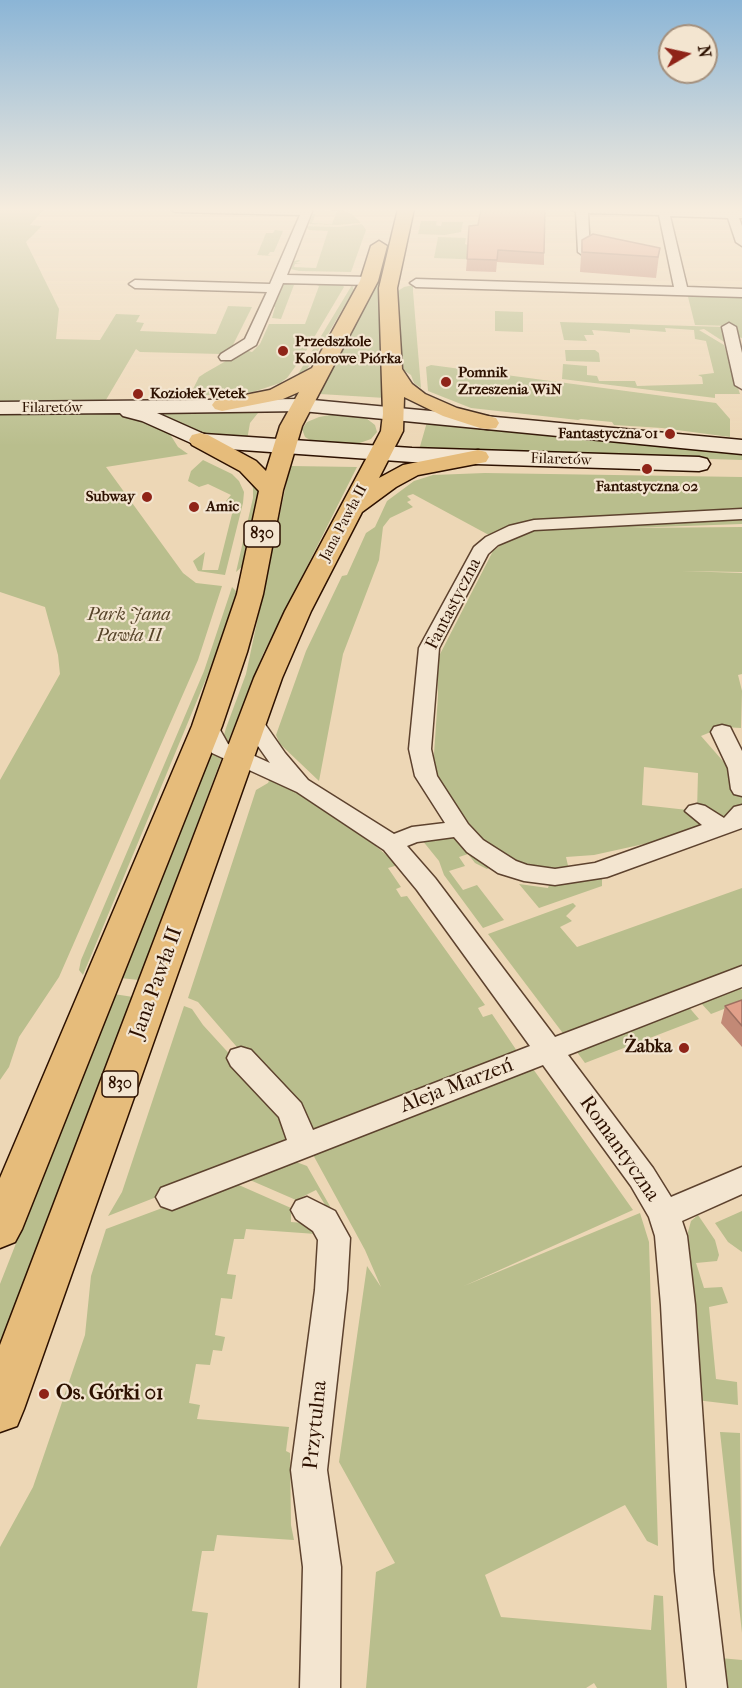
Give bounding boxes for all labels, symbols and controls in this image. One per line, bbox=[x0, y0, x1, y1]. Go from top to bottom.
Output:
north arrow bbox=[658, 24, 718, 84]
text: N bbox=[694, 44, 715, 59]
place label: Przedszkole Kolorowe Piórka bbox=[295, 333, 401, 368]
marker: Przedszkole Kolorowe Piórka bbox=[276, 344, 290, 358]
place label: Pomnik Zrzeszenia WiN bbox=[458, 364, 562, 399]
marker: Pomnik Zrzeszenia WiN bbox=[439, 375, 453, 389]
place label: Koziołek Vetek bbox=[150, 385, 246, 403]
marker: Koziołek Vetek bbox=[131, 387, 145, 401]
street label: Filaretów bbox=[21, 399, 83, 417]
place label: Fantastyczna 01 bbox=[558, 425, 658, 443]
marker: Fantastyczna 01 bbox=[663, 427, 677, 441]
street label: Filaretów bbox=[530, 450, 592, 470]
marker: Fantastyczna 02 bbox=[640, 462, 654, 476]
place label: Fantastyczna 02 bbox=[596, 478, 698, 496]
street label: Jana Pawła II bbox=[316, 482, 372, 564]
place label: Subway bbox=[86, 488, 135, 506]
marker: Subway bbox=[140, 490, 154, 504]
place label: Amic bbox=[206, 498, 239, 516]
marker: Amic bbox=[187, 500, 201, 514]
road number: 830 bbox=[244, 521, 280, 547]
street label: Fantastyczna bbox=[422, 555, 486, 653]
park label: Park Jana Pawła II bbox=[87, 605, 171, 648]
street label: Jana Pawła II bbox=[125, 924, 189, 1042]
place label: Żabka bbox=[625, 1037, 672, 1059]
marker: Żabka bbox=[677, 1041, 691, 1055]
street label: Aleja Marzeń bbox=[397, 1053, 517, 1119]
road number: 830 bbox=[102, 1071, 138, 1097]
street label: Romantyczna bbox=[573, 1091, 665, 1207]
street label: Przytulna bbox=[299, 1379, 333, 1471]
place label: Os. Górki 01 bbox=[56, 1381, 164, 1407]
marker: Os. Górki 01 bbox=[37, 1387, 51, 1401]

